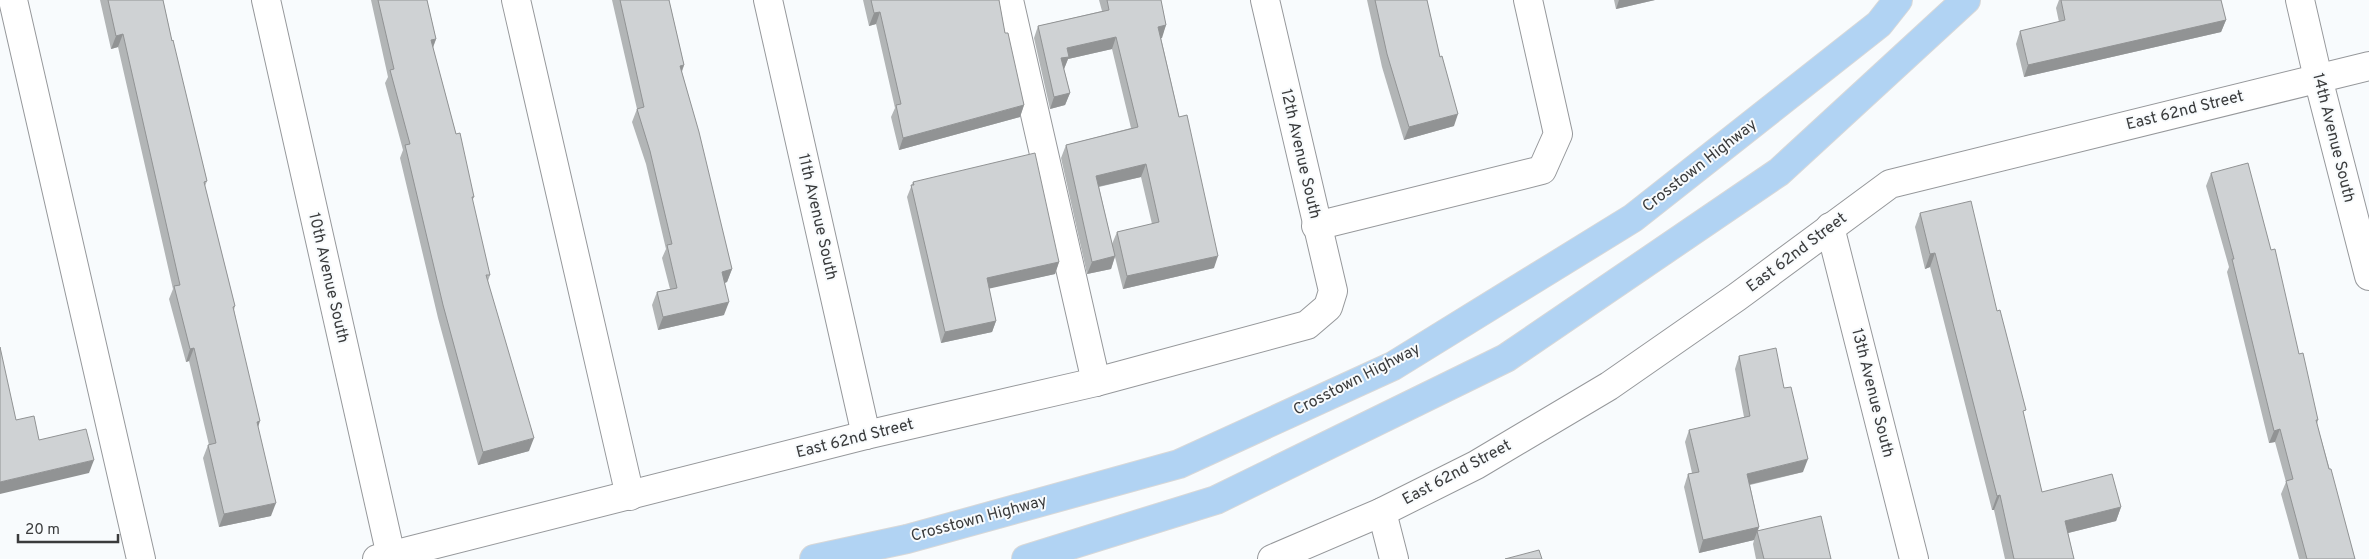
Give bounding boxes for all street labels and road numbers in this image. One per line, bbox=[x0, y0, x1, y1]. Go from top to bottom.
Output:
street label: 14th Avenue South bbox=[2307, 71, 2359, 205]
street label: 12th Avenue South bbox=[1275, 87, 1325, 221]
street label: East 62nd Street bbox=[2124, 87, 2246, 135]
street label: Crosstown Highway bbox=[1639, 115, 1761, 217]
street label: 11th Avenue South bbox=[793, 152, 841, 282]
street label: East 62nd Street bbox=[1743, 209, 1851, 297]
street label: 10th Avenue South bbox=[303, 211, 353, 345]
street label: 13th Avenue South bbox=[1846, 326, 1898, 460]
street label: Crosstown Highway bbox=[1290, 339, 1424, 421]
street label: East 62nd Street bbox=[794, 415, 916, 463]
street label: East 62nd Street bbox=[1399, 436, 1515, 510]
street label: Crosstown Highway bbox=[909, 491, 1049, 547]

